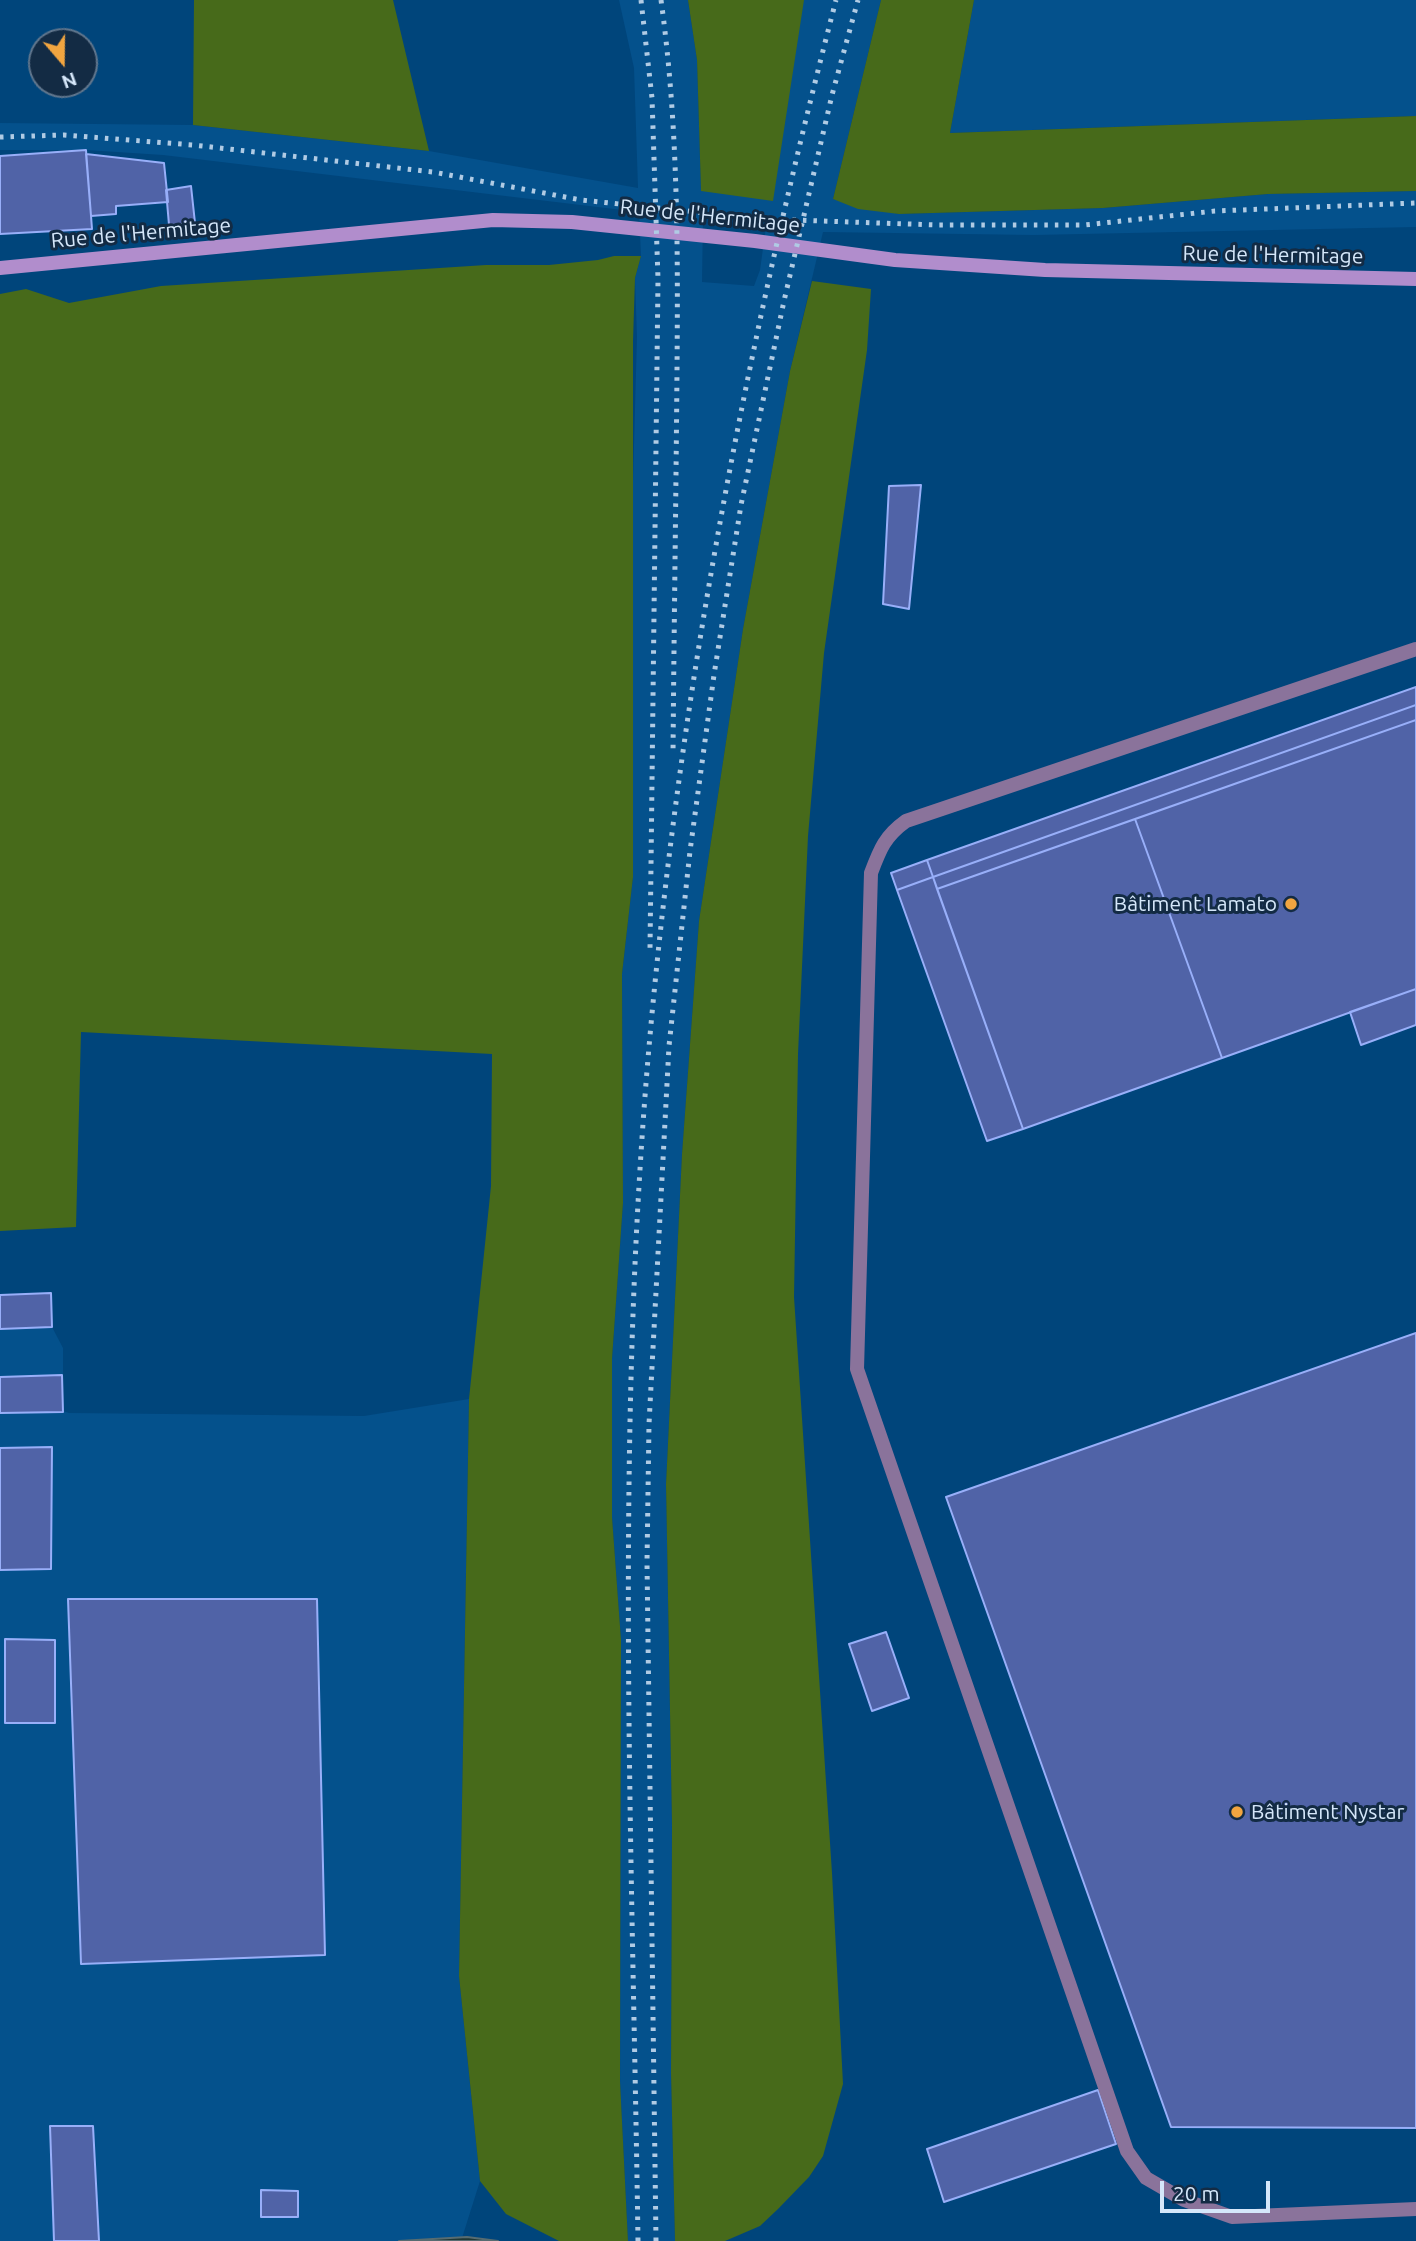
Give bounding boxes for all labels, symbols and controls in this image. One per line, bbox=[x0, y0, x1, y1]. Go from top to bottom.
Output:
north arrow bbox=[28, 28, 98, 98]
text: N bbox=[59, 68, 80, 94]
street label: Rue de l'Hermitage bbox=[619, 194, 801, 238]
street label: Rue de l'Hermitage bbox=[50, 213, 232, 253]
street label: Rue de l'Hermitage bbox=[1182, 241, 1364, 269]
place label: Bâtiment Lamato bbox=[1114, 891, 1277, 917]
marker: Bâtiment Lamato bbox=[1283, 896, 1299, 912]
place label: Bâtiment Nystar bbox=[1251, 1799, 1404, 1825]
marker: Bâtiment Nystar bbox=[1229, 1804, 1245, 1820]
scale bar bbox=[1164, 2168, 1274, 2212]
text: 20 m bbox=[1173, 2181, 1220, 2205]

